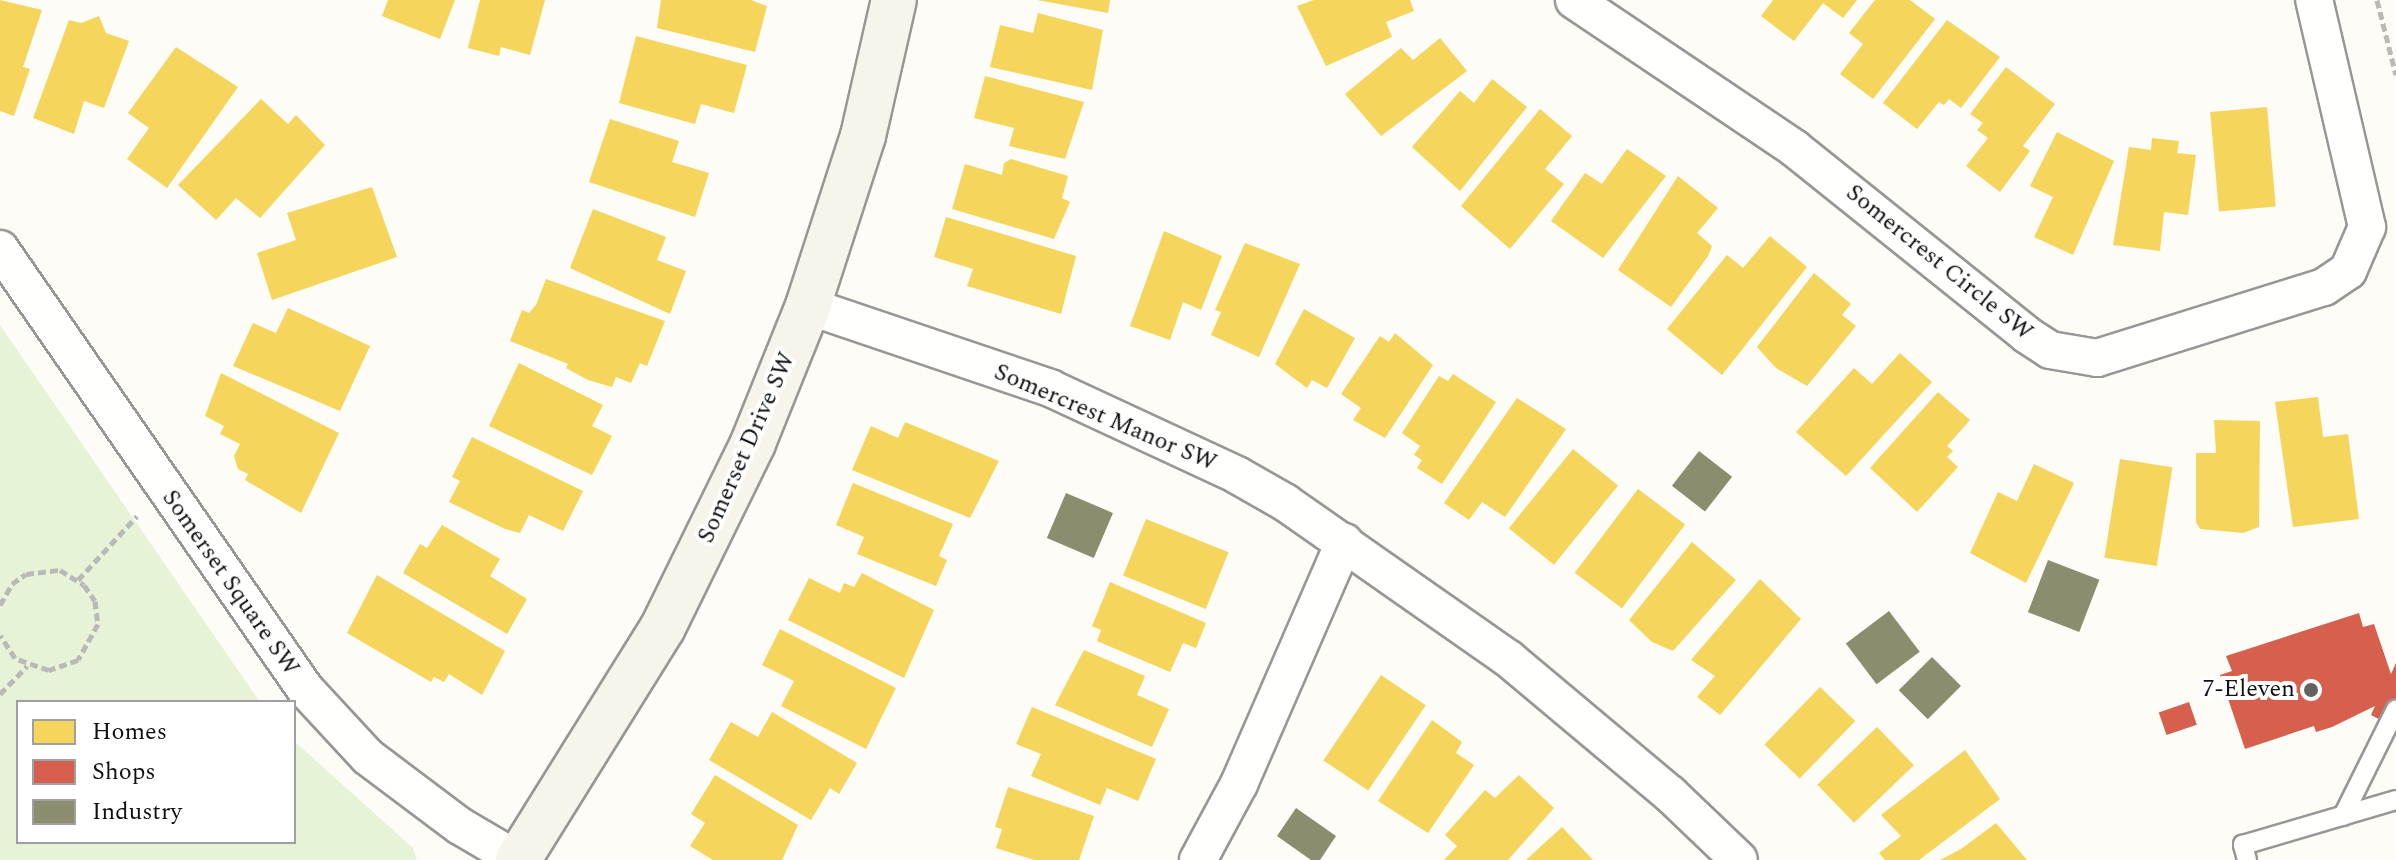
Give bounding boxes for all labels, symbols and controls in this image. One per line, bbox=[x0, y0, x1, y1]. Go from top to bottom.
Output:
street label: Somercrest Circle SW bbox=[1840, 179, 2038, 347]
street label: Somerset Drive SW bbox=[692, 348, 802, 548]
street label: Somercrest Manor SW bbox=[989, 358, 1221, 478]
street label: Somerset Square SW bbox=[155, 485, 305, 681]
place label: 7-Eleven bbox=[2203, 676, 2295, 704]
marker: 7-Eleven bbox=[2302, 681, 2320, 699]
legend bbox=[16, 700, 296, 844]
text: Homes bbox=[92, 714, 167, 750]
text: Shops bbox=[92, 754, 156, 790]
text: Industry bbox=[92, 794, 182, 830]

